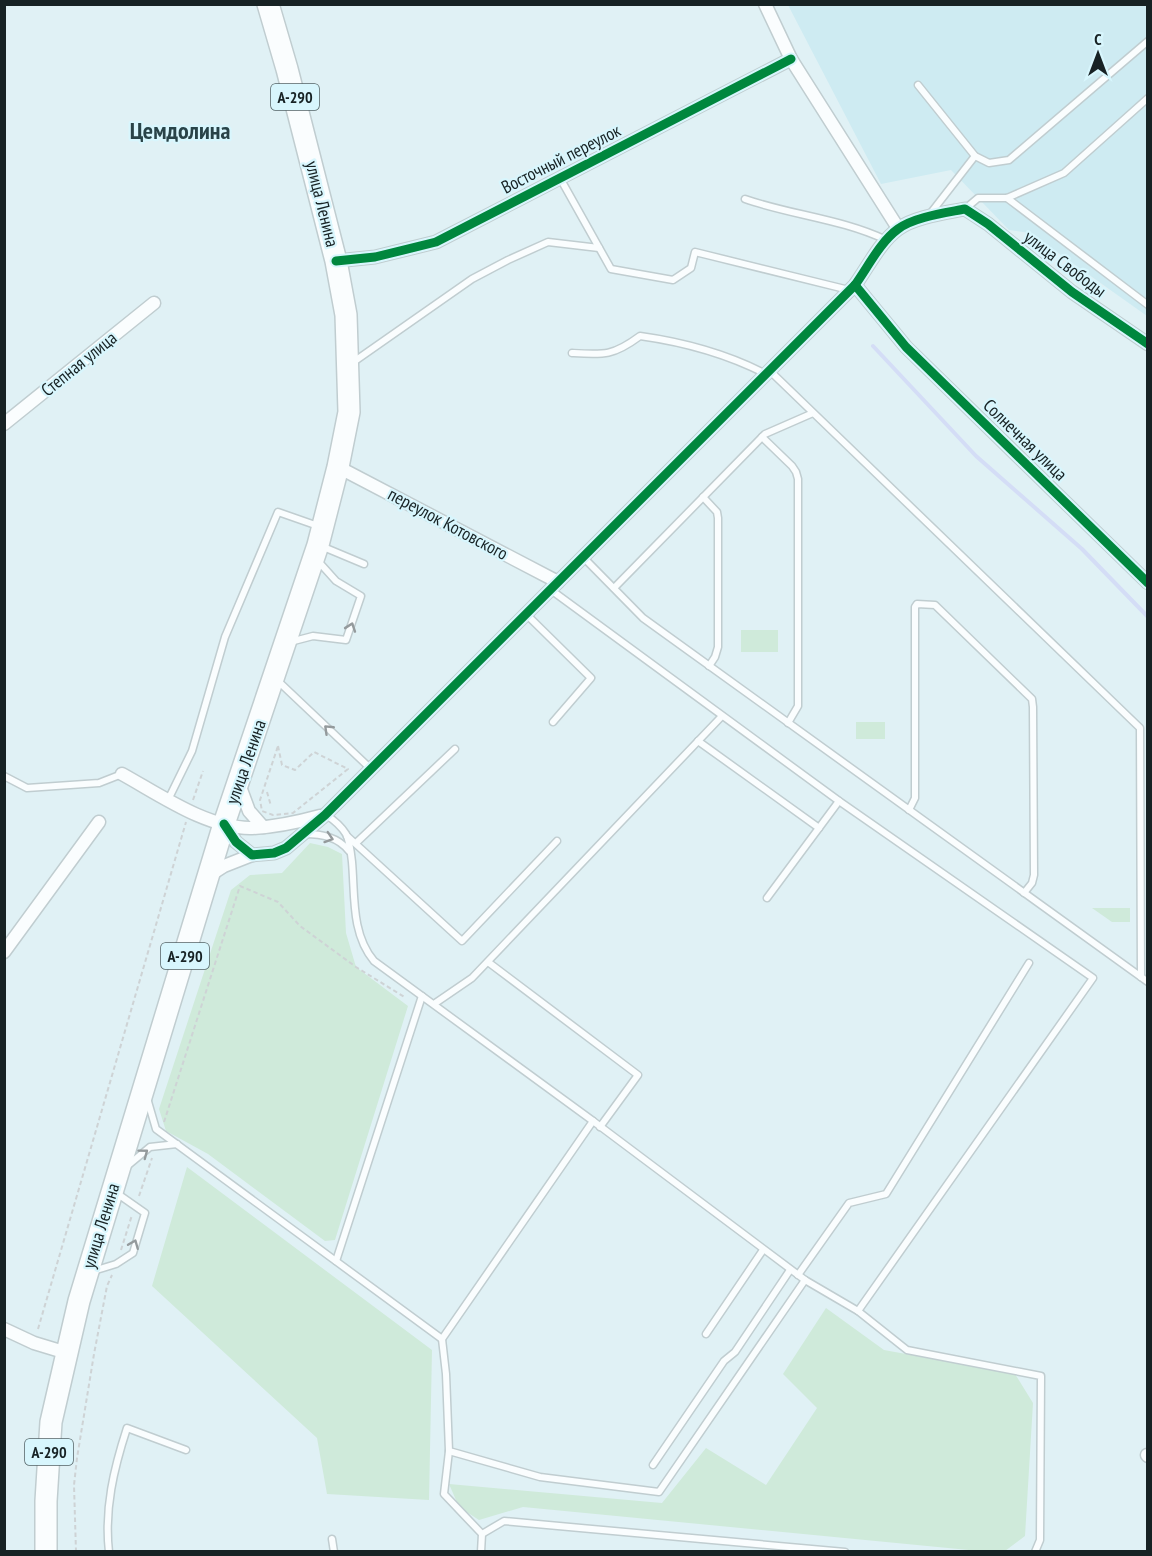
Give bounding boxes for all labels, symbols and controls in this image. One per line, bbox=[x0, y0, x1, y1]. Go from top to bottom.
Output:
north arrow bbox=[1068, 24, 1128, 84]
text: С bbox=[1094, 29, 1102, 49]
road number: А-290 bbox=[271, 84, 319, 110]
district label: Цемдолина bbox=[130, 115, 230, 146]
street label: Восточный переулок bbox=[497, 119, 624, 199]
street label: улица Ленина bbox=[301, 158, 344, 249]
street label: улица Свободы bbox=[1020, 225, 1111, 302]
street label: Степная улица bbox=[36, 326, 121, 401]
street label: Солнечная улица bbox=[979, 394, 1072, 485]
street label: переулок Котовского bbox=[384, 482, 512, 565]
one-way arrow bbox=[343, 622, 356, 633]
street label: улица Ленина bbox=[220, 717, 271, 807]
one-way arrow bbox=[325, 725, 335, 736]
one-way arrow bbox=[323, 830, 333, 843]
road number: А-290 bbox=[161, 943, 209, 969]
one-way arrow bbox=[137, 1149, 148, 1160]
street label: улица Ленина bbox=[77, 1180, 124, 1271]
one-way arrow bbox=[127, 1240, 140, 1250]
road number: А-290 bbox=[25, 1439, 73, 1465]

